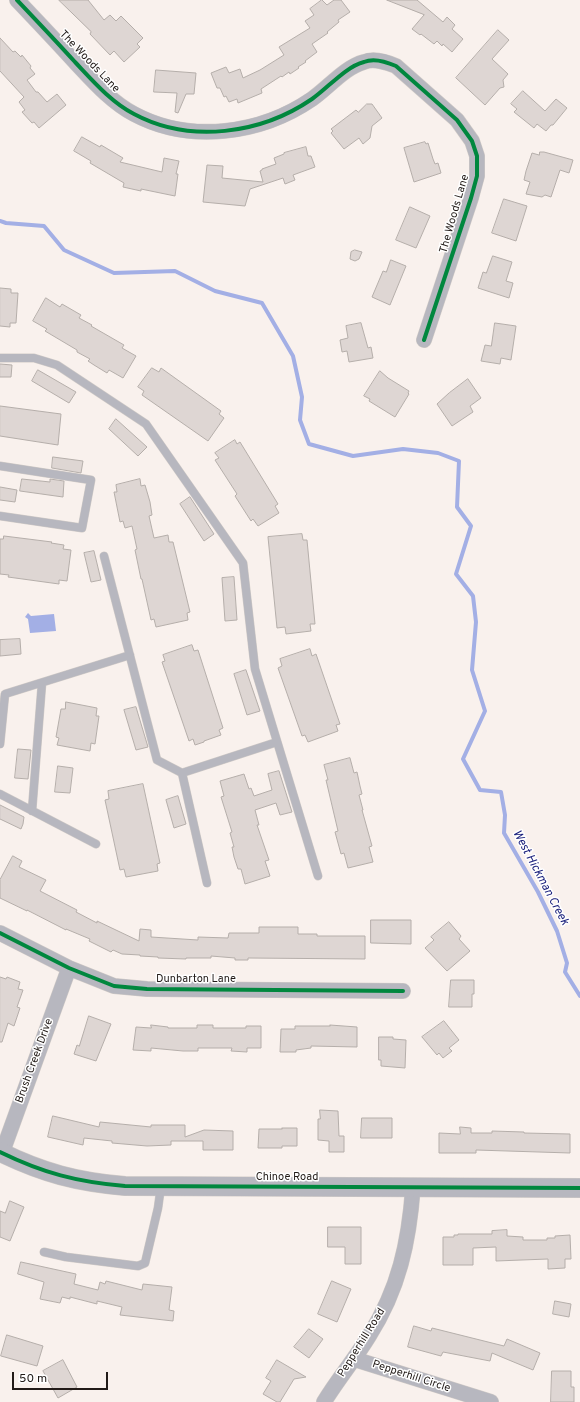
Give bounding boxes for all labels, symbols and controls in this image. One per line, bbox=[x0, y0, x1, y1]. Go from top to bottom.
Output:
street label: The Woods Lane bbox=[56, 28, 122, 96]
street label: The Woods Lane bbox=[437, 173, 473, 255]
water label: West Hickman Creek bbox=[509, 828, 571, 928]
street label: Dunbarton Lane bbox=[156, 973, 236, 987]
street label: Brush Creek Drive bbox=[14, 1017, 56, 1105]
street label: Chinoe Road bbox=[256, 1171, 318, 1185]
street label: Pepperhill Road bbox=[336, 1306, 388, 1380]
street label: Pepperhill Circle bbox=[370, 1358, 452, 1396]
scale bar bbox=[14, 1364, 110, 1390]
text: 50 m bbox=[19, 1371, 47, 1387]

